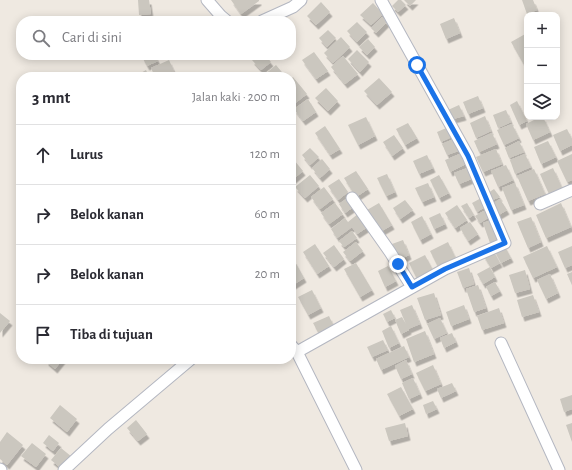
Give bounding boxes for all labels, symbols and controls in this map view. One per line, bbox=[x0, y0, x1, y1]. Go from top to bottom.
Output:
map controls bbox=[524, 12, 560, 120]
button: + bbox=[524, 12, 560, 48]
search box bbox=[16, 16, 296, 60]
icon: search bbox=[30, 27, 52, 49]
text: Cari di sini bbox=[62, 30, 122, 45]
button: − bbox=[524, 48, 560, 84]
route start bbox=[408, 56, 426, 74]
button: layers bbox=[524, 84, 560, 120]
text: 3 mnt bbox=[32, 89, 70, 106]
text: Jalan kaki · 200 m bbox=[192, 91, 280, 104]
icon: ahead bbox=[32, 144, 54, 166]
text: Lurus bbox=[70, 147, 103, 162]
text: 120 m bbox=[250, 148, 280, 161]
icon: right bbox=[32, 204, 54, 226]
text: Belok kanan bbox=[70, 207, 144, 222]
text: 60 m bbox=[254, 208, 280, 221]
route end bbox=[389, 255, 407, 273]
icon: right bbox=[32, 264, 54, 286]
text: Belok kanan bbox=[70, 267, 144, 282]
text: 20 m bbox=[255, 268, 280, 281]
icon: arrive bbox=[32, 324, 54, 346]
text: Tiba di tujuan bbox=[70, 327, 153, 342]

